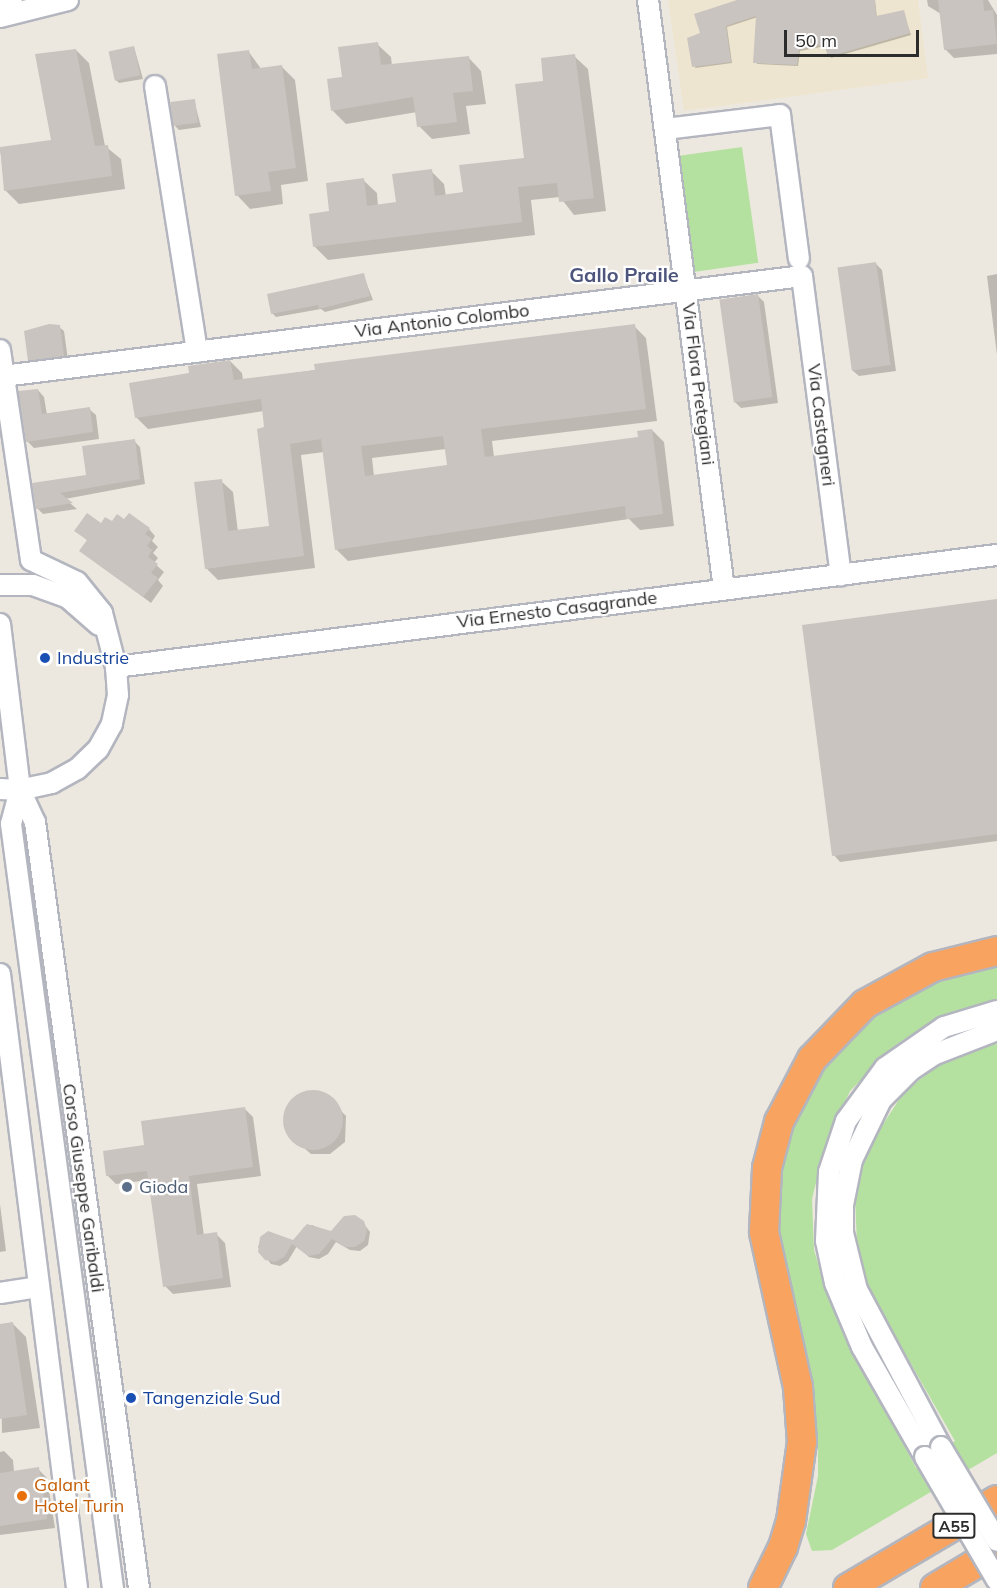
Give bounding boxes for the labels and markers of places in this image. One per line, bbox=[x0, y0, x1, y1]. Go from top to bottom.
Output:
place label: Industrie bbox=[57, 647, 129, 669]
marker: Industrie bbox=[38, 651, 52, 665]
place label: Gioda bbox=[139, 1176, 188, 1198]
marker: Gioda bbox=[120, 1180, 134, 1194]
place label: Tangenziale Sud bbox=[143, 1387, 281, 1409]
marker: Tangenziale Sud bbox=[124, 1391, 138, 1405]
place label: Galant Hotel Turin bbox=[34, 1475, 124, 1518]
marker: Galant Hotel Turin bbox=[15, 1489, 29, 1503]

